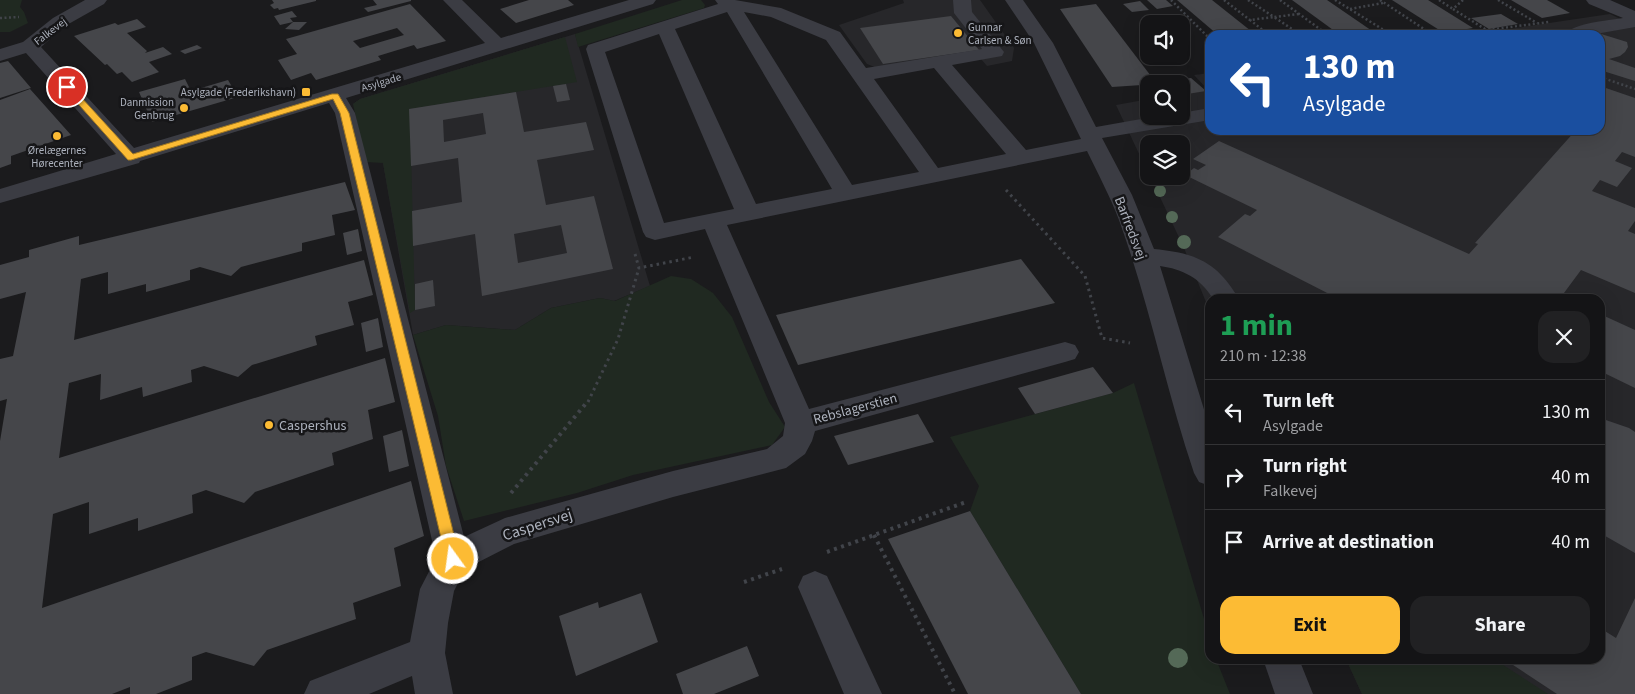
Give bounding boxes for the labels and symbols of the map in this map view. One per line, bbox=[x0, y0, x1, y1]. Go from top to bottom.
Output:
street label: Falkevej bbox=[31, 14, 70, 49]
place label: Gunnar Carlsen & Søn bbox=[968, 20, 1031, 48]
marker: Gunnar Carlsen & Søn bbox=[952, 27, 964, 39]
pin bbox=[46, 66, 88, 108]
street label: Asylgade bbox=[359, 69, 404, 96]
place label: Asylgade (Frederikshavn) bbox=[181, 85, 296, 100]
marker: Asylgade (Frederikshavn) bbox=[300, 86, 312, 98]
place label: Danmission Genbrug bbox=[120, 95, 174, 123]
marker: Danmission Genbrug bbox=[178, 102, 190, 114]
marker: Ørelægernes Hørecenter bbox=[51, 130, 63, 142]
place label: Ørelægernes Hørecenter bbox=[28, 143, 87, 171]
street label: Barfredsvej bbox=[1109, 194, 1151, 263]
street label: Rebslagerstien bbox=[811, 388, 899, 430]
place label: Caspershus bbox=[279, 416, 347, 436]
marker: Caspershus bbox=[263, 419, 275, 431]
street label: Caspersvej bbox=[500, 503, 575, 547]
position arrow bbox=[426, 532, 478, 584]

